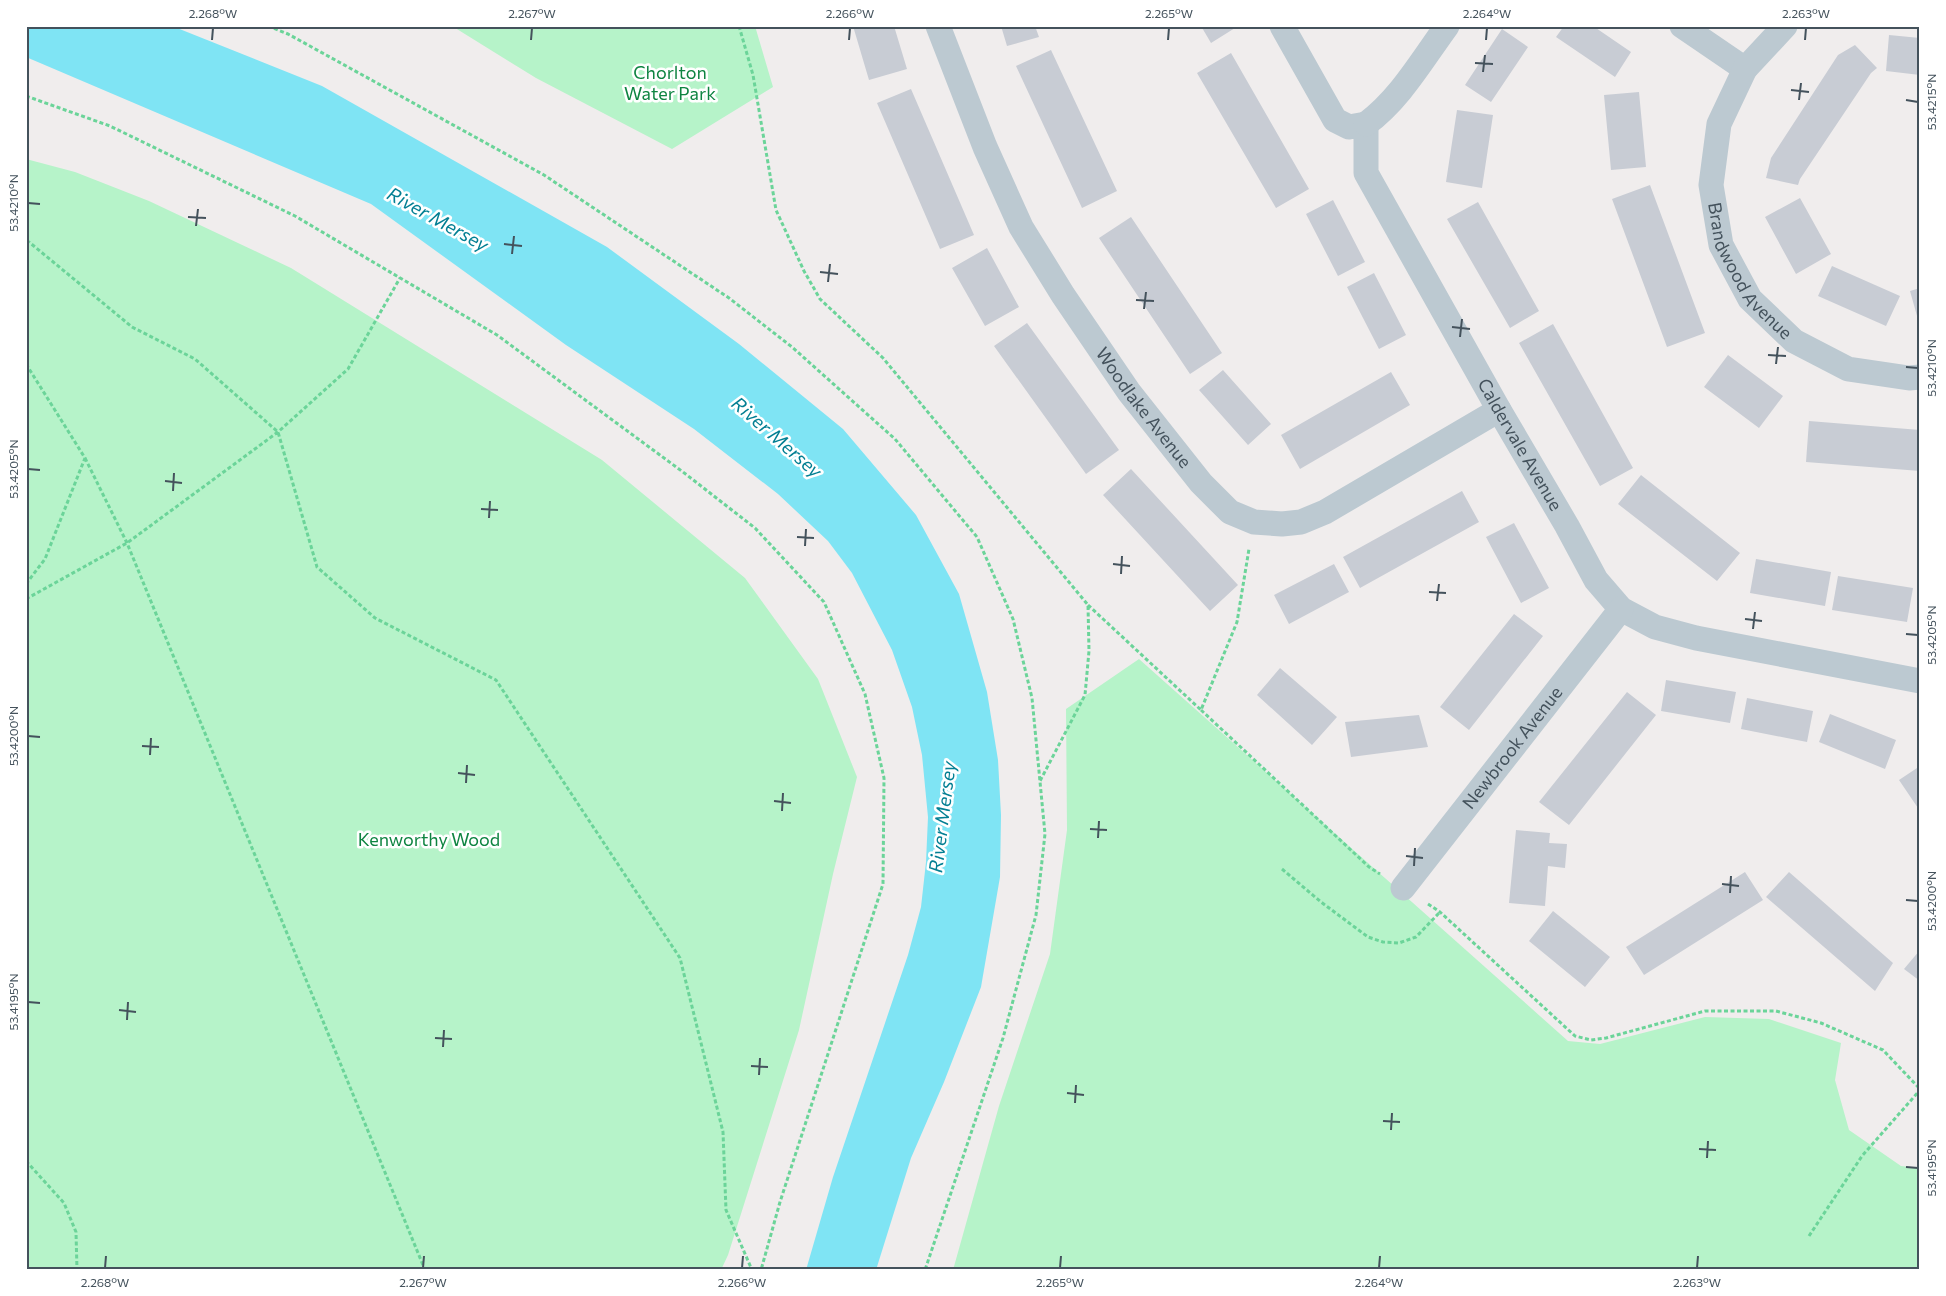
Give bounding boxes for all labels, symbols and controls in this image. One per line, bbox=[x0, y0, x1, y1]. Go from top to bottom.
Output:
text: 2.268°W bbox=[189, 6, 237, 20]
text: 2.267°W bbox=[508, 6, 556, 20]
text: 2.266°W bbox=[826, 6, 874, 20]
text: 2.265°W bbox=[1145, 6, 1193, 20]
text: 2.264°W bbox=[1463, 6, 1511, 20]
text: 2.263°W bbox=[1782, 6, 1830, 20]
park label: Chorlton Water Park bbox=[624, 61, 716, 104]
text: 53.4215°N bbox=[1924, 74, 1938, 130]
text: 53.4210°N bbox=[6, 174, 20, 232]
water label: River Mersey bbox=[384, 181, 494, 256]
street label: Brandwood Avenue bbox=[1704, 201, 1797, 343]
text: 53.4210°N bbox=[1924, 339, 1938, 397]
street label: Woodlake Avenue bbox=[1092, 343, 1197, 472]
street label: Caldervale Avenue bbox=[1473, 374, 1568, 514]
water label: River Mersey bbox=[727, 391, 828, 483]
text: 53.4205°N bbox=[6, 439, 20, 499]
text: 53.4205°N bbox=[1924, 605, 1938, 665]
street label: Newbrook Avenue bbox=[1457, 681, 1567, 813]
text: 53.4200°N bbox=[6, 706, 20, 766]
water label: River Mersey bbox=[923, 759, 960, 874]
park label: Kenworthy Wood bbox=[358, 828, 500, 850]
text: 53.4200°N bbox=[1924, 871, 1938, 931]
text: 53.4195°N bbox=[6, 973, 20, 1031]
text: 53.4195°N bbox=[1924, 1139, 1938, 1197]
text: 2.268°W bbox=[81, 1275, 129, 1289]
text: 2.267°W bbox=[399, 1275, 447, 1289]
text: 2.266°W bbox=[718, 1275, 766, 1289]
text: 2.265°W bbox=[1036, 1275, 1084, 1289]
text: 2.264°W bbox=[1355, 1275, 1403, 1289]
text: 2.263°W bbox=[1673, 1275, 1721, 1289]

